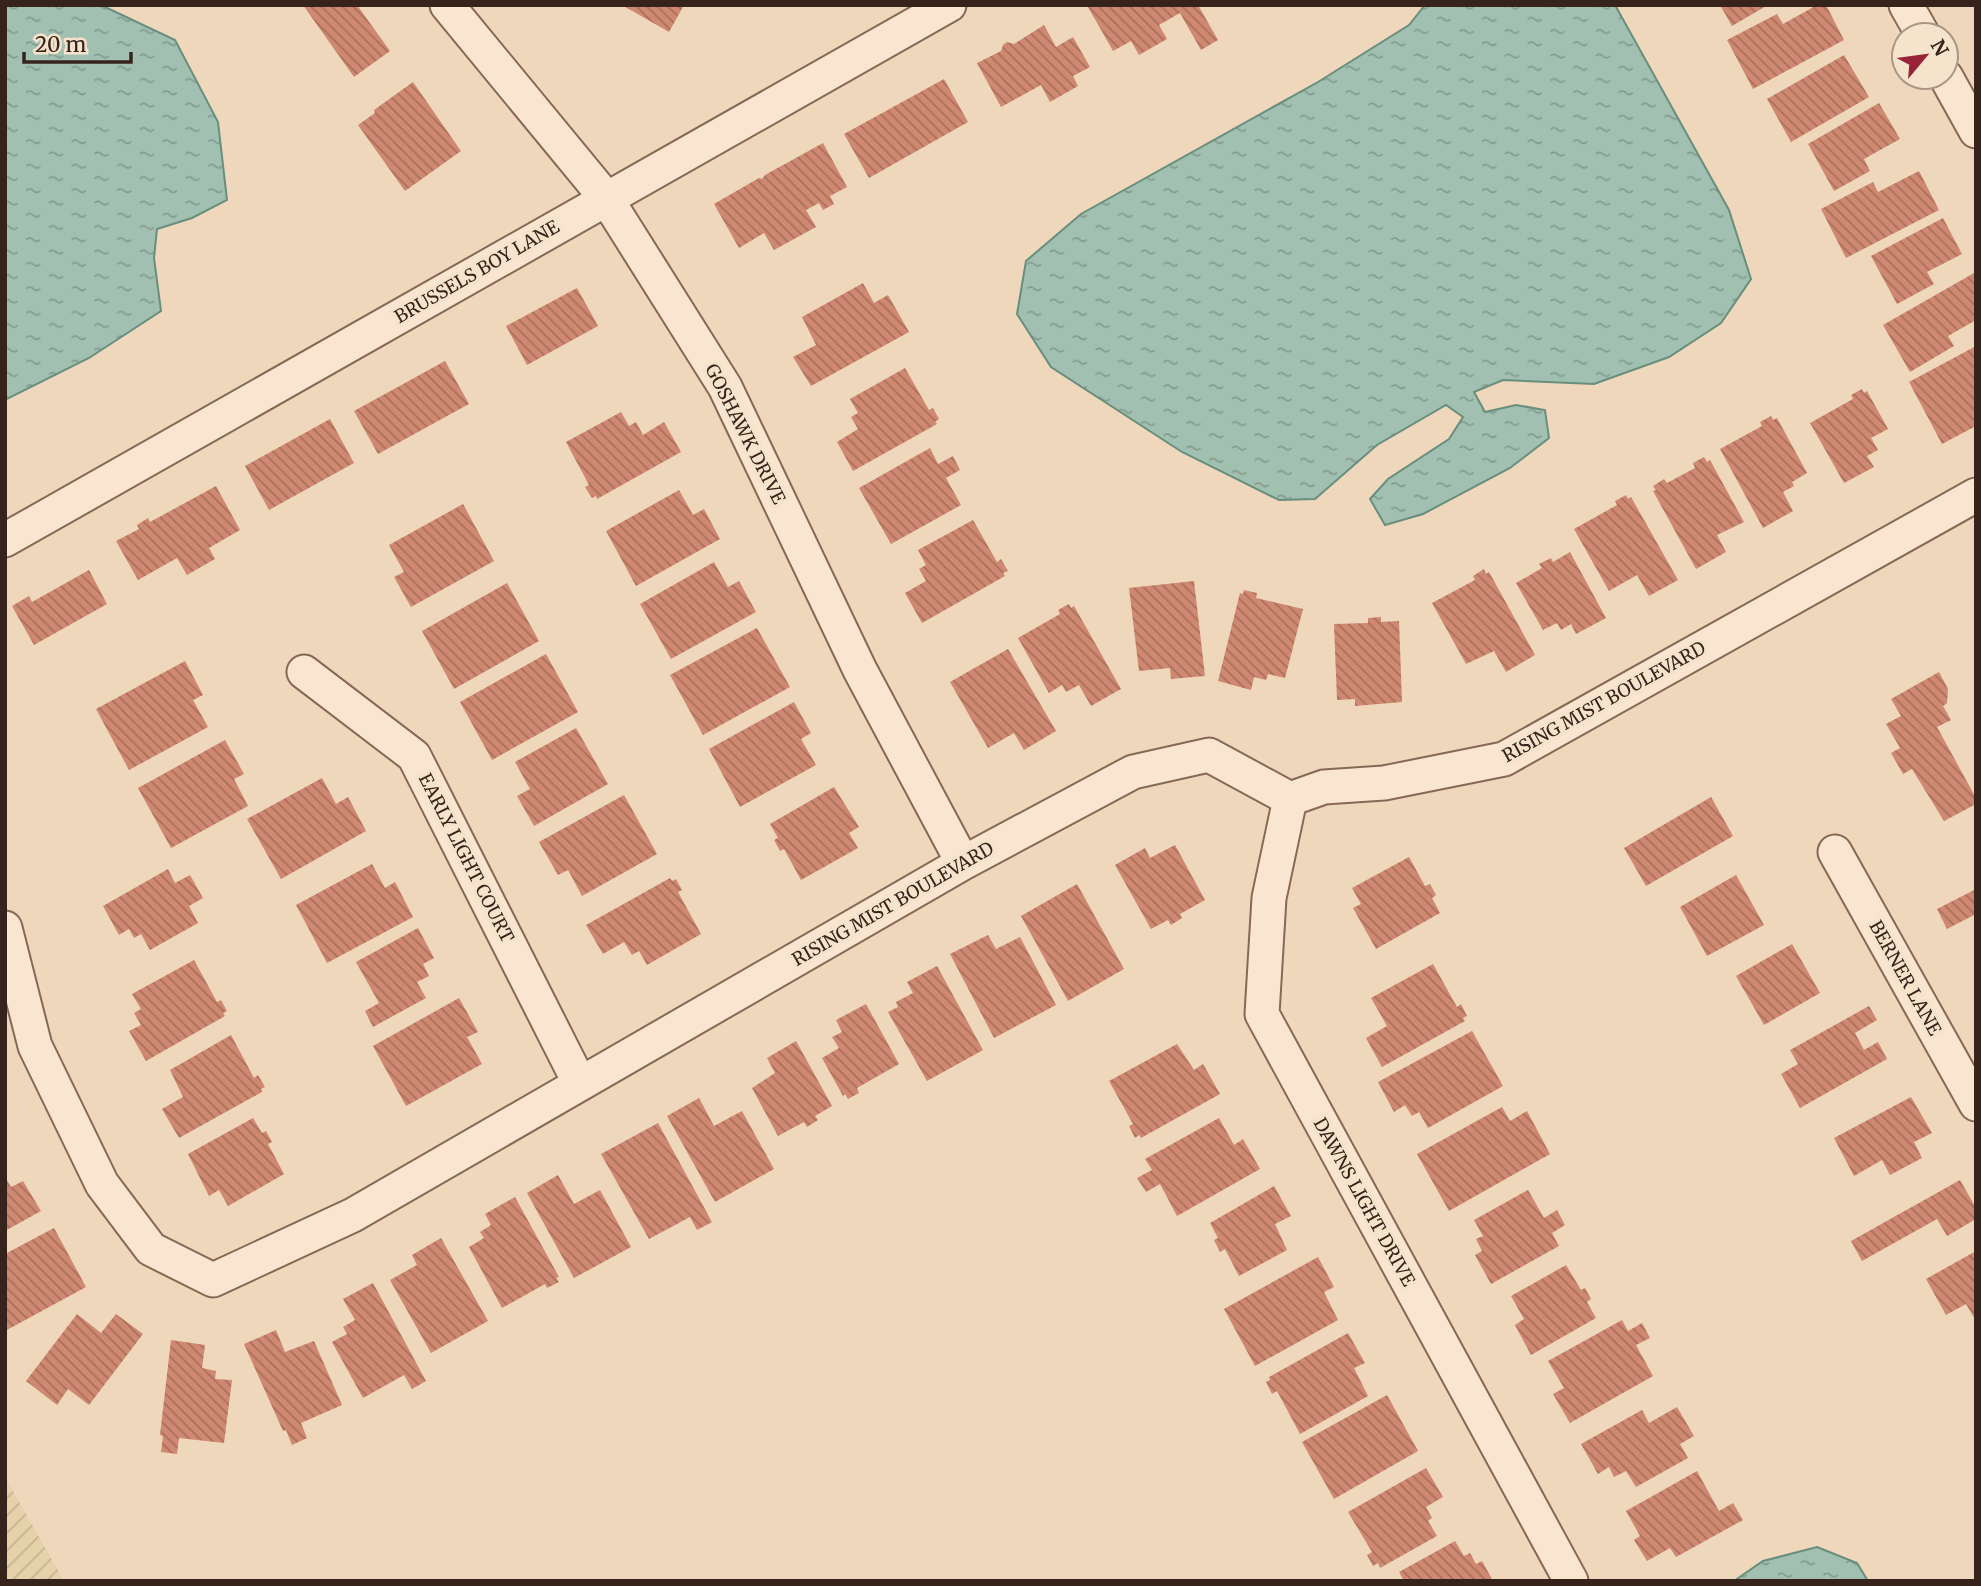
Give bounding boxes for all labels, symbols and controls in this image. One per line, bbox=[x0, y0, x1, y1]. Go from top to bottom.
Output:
scale bar bbox=[24, 21, 131, 65]
north arrow bbox=[1890, 21, 1960, 91]
text: 20 m bbox=[35, 31, 87, 58]
text: N bbox=[1926, 35, 1954, 60]
street label: BRUSSELS BOY LANE bbox=[390, 215, 564, 328]
street label: GOSHAWK DRIVE bbox=[700, 360, 791, 508]
street label: RISING MIST BOULEVARD bbox=[1498, 636, 1709, 767]
street label: EARLY LIGHT COURT bbox=[414, 769, 519, 947]
street label: RISING MIST BOULEVARD bbox=[788, 836, 998, 971]
street label: BERNER LANE bbox=[1864, 916, 1947, 1040]
street label: DAWNS LIGHT DRIVE bbox=[1309, 1114, 1421, 1290]

